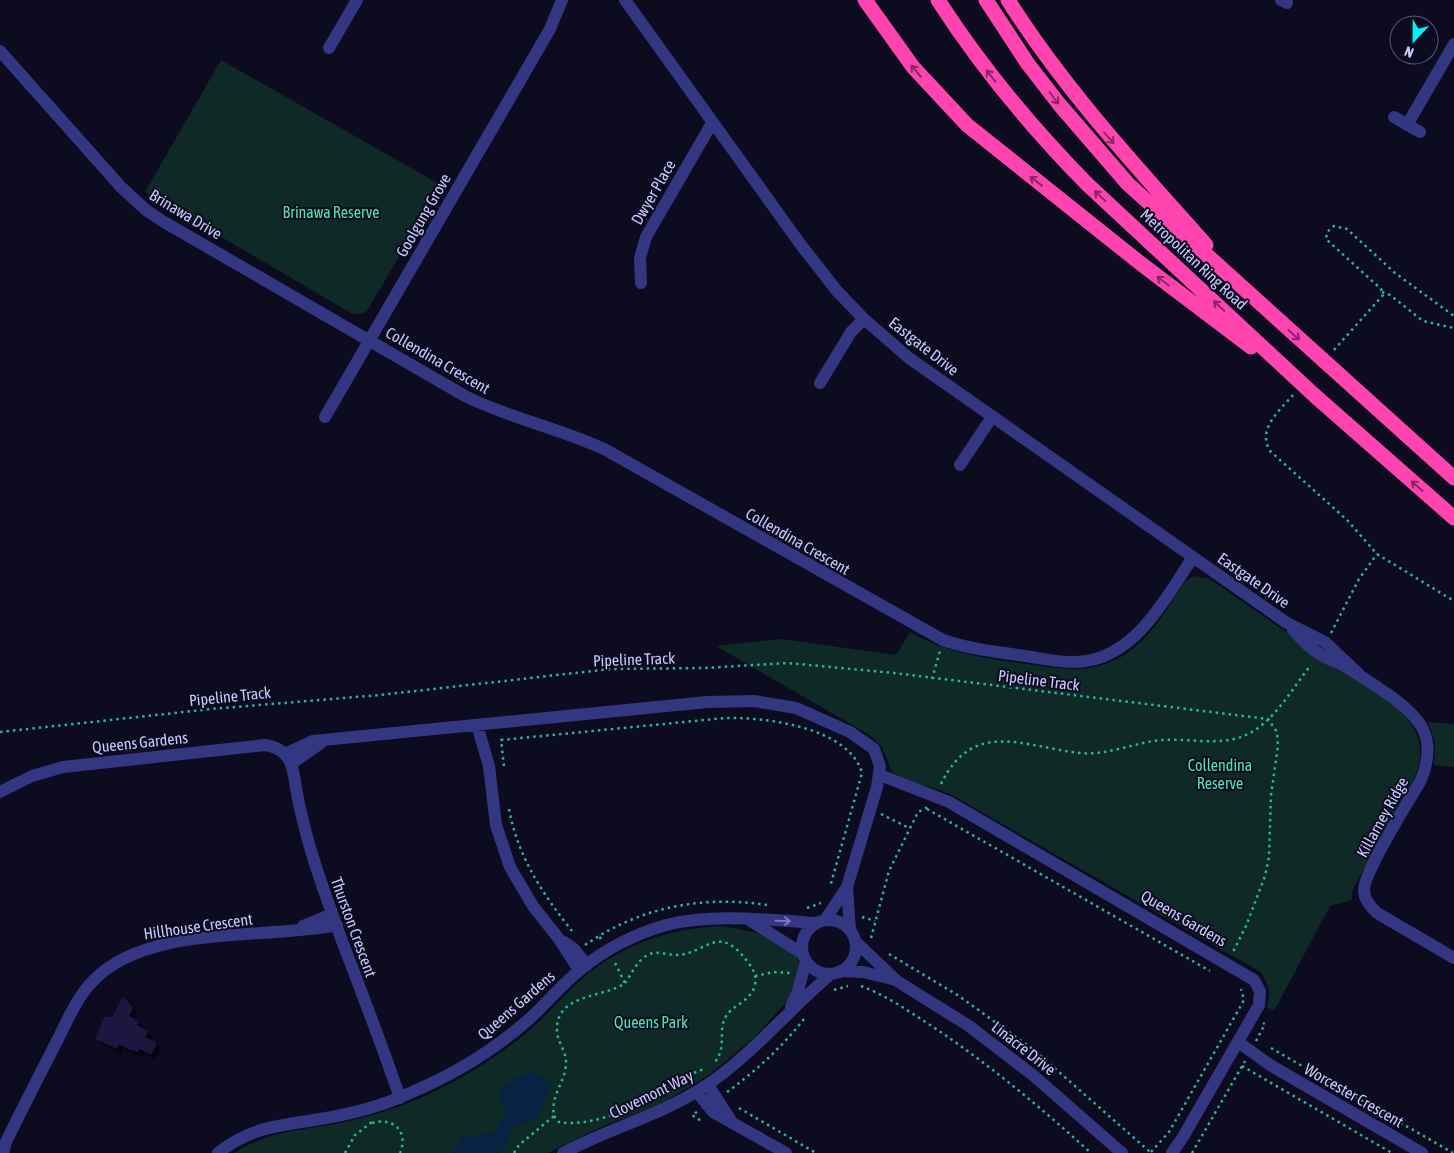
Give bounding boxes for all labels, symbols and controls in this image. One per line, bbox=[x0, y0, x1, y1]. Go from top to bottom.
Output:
north arrow bbox=[1389, 15, 1439, 65]
text: N bbox=[1402, 43, 1416, 61]
one-way arrow bbox=[911, 64, 922, 77]
one-way arrow bbox=[986, 69, 997, 82]
one-way arrow bbox=[1048, 91, 1059, 104]
one-way arrow bbox=[1104, 131, 1115, 144]
street label: Dwyer Place bbox=[627, 156, 680, 228]
street label: Goolgung Grove bbox=[392, 170, 455, 260]
one-way arrow bbox=[1029, 175, 1042, 186]
street label: Brinawa Drive bbox=[147, 185, 225, 243]
one-way arrow bbox=[1094, 190, 1106, 202]
park label: Brinawa Reserve bbox=[283, 203, 379, 221]
street label: Metropolitan Ring Road bbox=[1136, 205, 1251, 314]
one-way arrow bbox=[1157, 276, 1170, 287]
one-way arrow bbox=[1213, 300, 1226, 312]
street label: Eastgate Drive bbox=[885, 313, 962, 380]
street label: Collendina Crescent bbox=[383, 323, 494, 397]
one-way arrow bbox=[1287, 329, 1300, 341]
one-way arrow bbox=[1411, 480, 1424, 492]
street label: Collendina Crescent bbox=[743, 504, 854, 578]
street label: Eastgate Drive bbox=[1214, 549, 1293, 612]
street label: Pipeline Track bbox=[593, 649, 675, 670]
street label: Pipeline Track bbox=[997, 666, 1081, 695]
street label: Pipeline Track bbox=[188, 683, 272, 710]
street label: Queens Gardens bbox=[91, 728, 189, 756]
park label: Collendina Reserve bbox=[1188, 756, 1252, 792]
street label: Killarney Ridge bbox=[1353, 774, 1412, 861]
street label: Thurston Crescent bbox=[328, 875, 381, 980]
street label: Queens Gardens bbox=[1138, 886, 1230, 950]
street label: Hillhouse Crescent bbox=[142, 909, 254, 943]
one-way arrow bbox=[774, 917, 790, 926]
street label: Queens Gardens bbox=[474, 966, 558, 1043]
park label: Queens Park bbox=[614, 1013, 688, 1031]
street label: Linacre Drive bbox=[988, 1017, 1060, 1079]
street label: Worcester Crescent bbox=[1301, 1059, 1407, 1131]
street label: Clovemont Way bbox=[606, 1066, 697, 1123]

